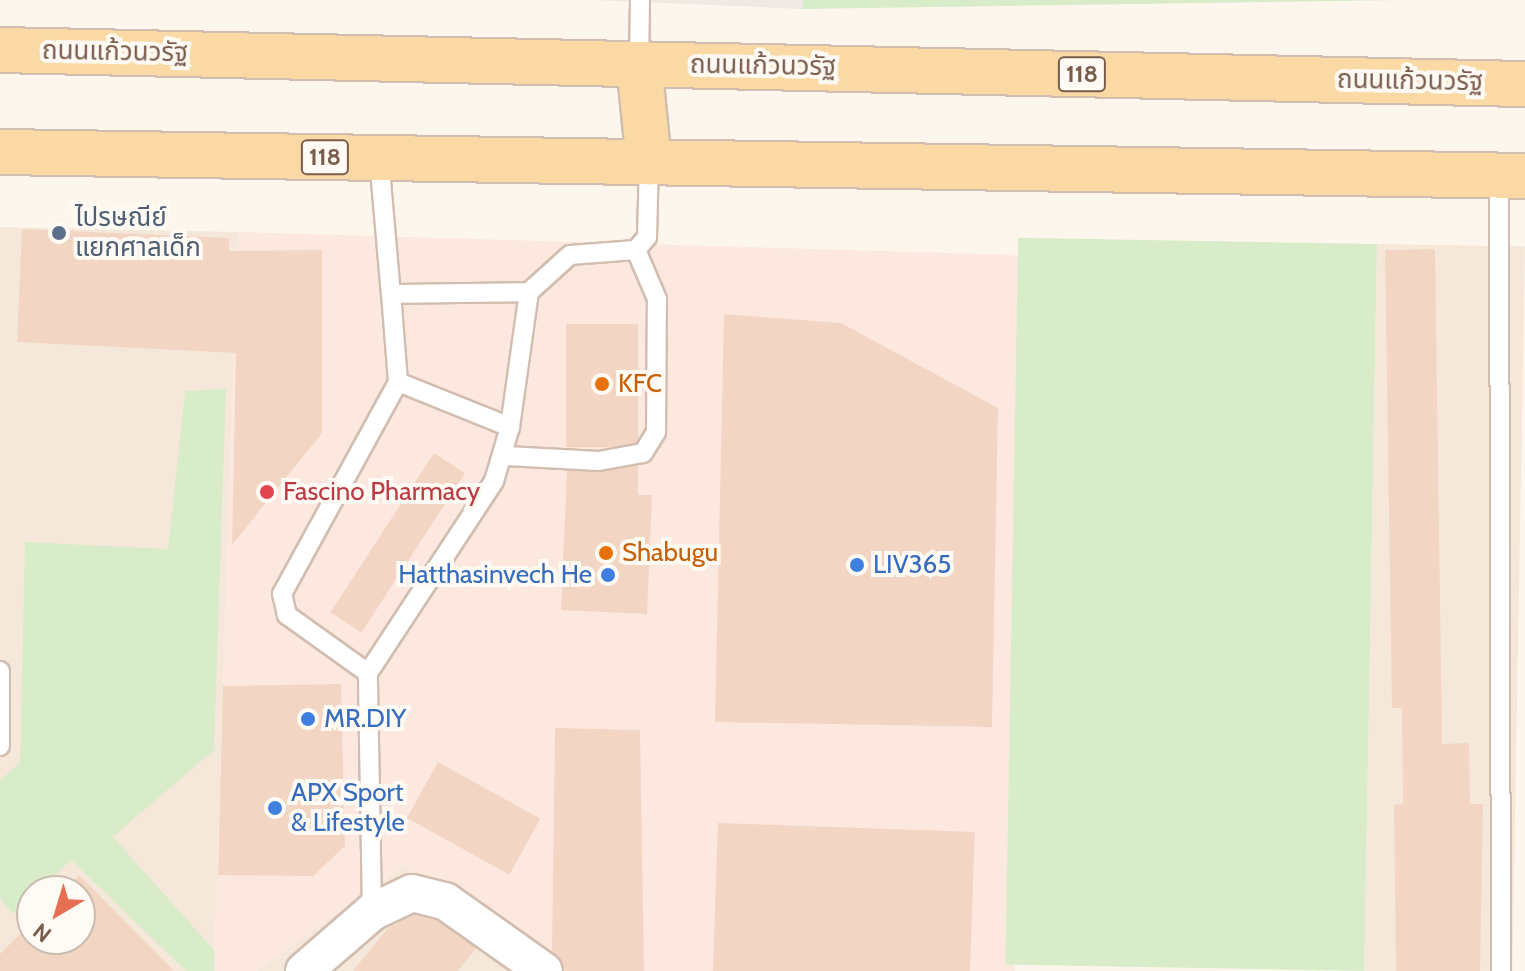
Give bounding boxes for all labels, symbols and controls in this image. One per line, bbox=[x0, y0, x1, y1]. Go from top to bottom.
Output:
street label: ถนนแก้วนวรัฐ bbox=[42, 35, 188, 69]
street label: ถนนแก้วนวรัฐ bbox=[690, 49, 836, 83]
road number: 118 bbox=[1056, 54, 1108, 94]
street label: ถนนแก้วนวรัฐ bbox=[1337, 64, 1483, 98]
road number: 118 bbox=[299, 137, 351, 177]
place label: ไปรษณีย์ แยกศาลเด็ก bbox=[75, 202, 201, 264]
marker: ไปรษณีย์ แยกศาลเด็ก bbox=[50, 224, 68, 242]
place label: KFC bbox=[618, 368, 662, 400]
marker: KFC bbox=[593, 375, 611, 393]
place label: Fascino Pharmacy bbox=[283, 476, 480, 508]
marker: Fascino Pharmacy bbox=[258, 483, 276, 501]
place label: Shabugu bbox=[622, 537, 718, 569]
marker: Shabugu bbox=[597, 544, 615, 562]
place label: LIV365 bbox=[873, 549, 951, 581]
marker: LIV365 bbox=[848, 556, 866, 574]
place label: Hatthasinvech He bbox=[398, 559, 592, 591]
marker: Hatthasinvech He bbox=[599, 566, 617, 584]
place label: MR.DIY bbox=[324, 703, 406, 735]
marker: MR.DIY bbox=[299, 710, 317, 728]
place label: APX Sport & Lifestyle bbox=[291, 777, 405, 838]
marker: APX Sport & Lifestyle bbox=[266, 799, 284, 817]
north arrow bbox=[16, 875, 96, 955]
text: N bbox=[28, 917, 57, 948]

